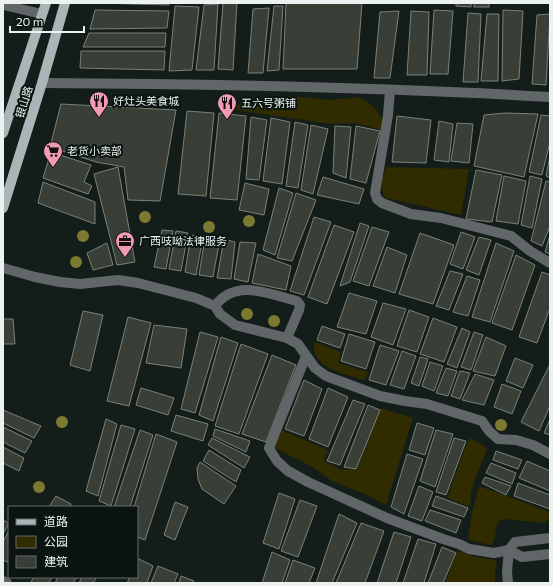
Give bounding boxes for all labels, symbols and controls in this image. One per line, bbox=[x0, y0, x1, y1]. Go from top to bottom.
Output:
scale bar bbox=[10, 8, 84, 34]
text: 20 m bbox=[16, 14, 43, 28]
street label: 银山路 bbox=[12, 84, 35, 120]
restaurant icon: 好灶头美食城 bbox=[88, 90, 110, 118]
restaurant icon: 五六号粥铺 bbox=[216, 92, 238, 120]
place label: 好灶头美食城 bbox=[113, 94, 179, 107]
place label: 五六号粥铺 bbox=[241, 96, 296, 109]
supermarket icon: 老货小卖部 bbox=[42, 140, 64, 168]
place label: 老货小卖部 bbox=[67, 144, 122, 157]
office icon: 广西吱呦法律服务 bbox=[114, 230, 136, 258]
place label: 广西吱呦法律服务 bbox=[139, 234, 227, 247]
legend bbox=[8, 506, 138, 578]
text: 道路 bbox=[44, 514, 68, 528]
text: 公园 bbox=[44, 534, 68, 548]
text: 建筑 bbox=[44, 554, 68, 568]

